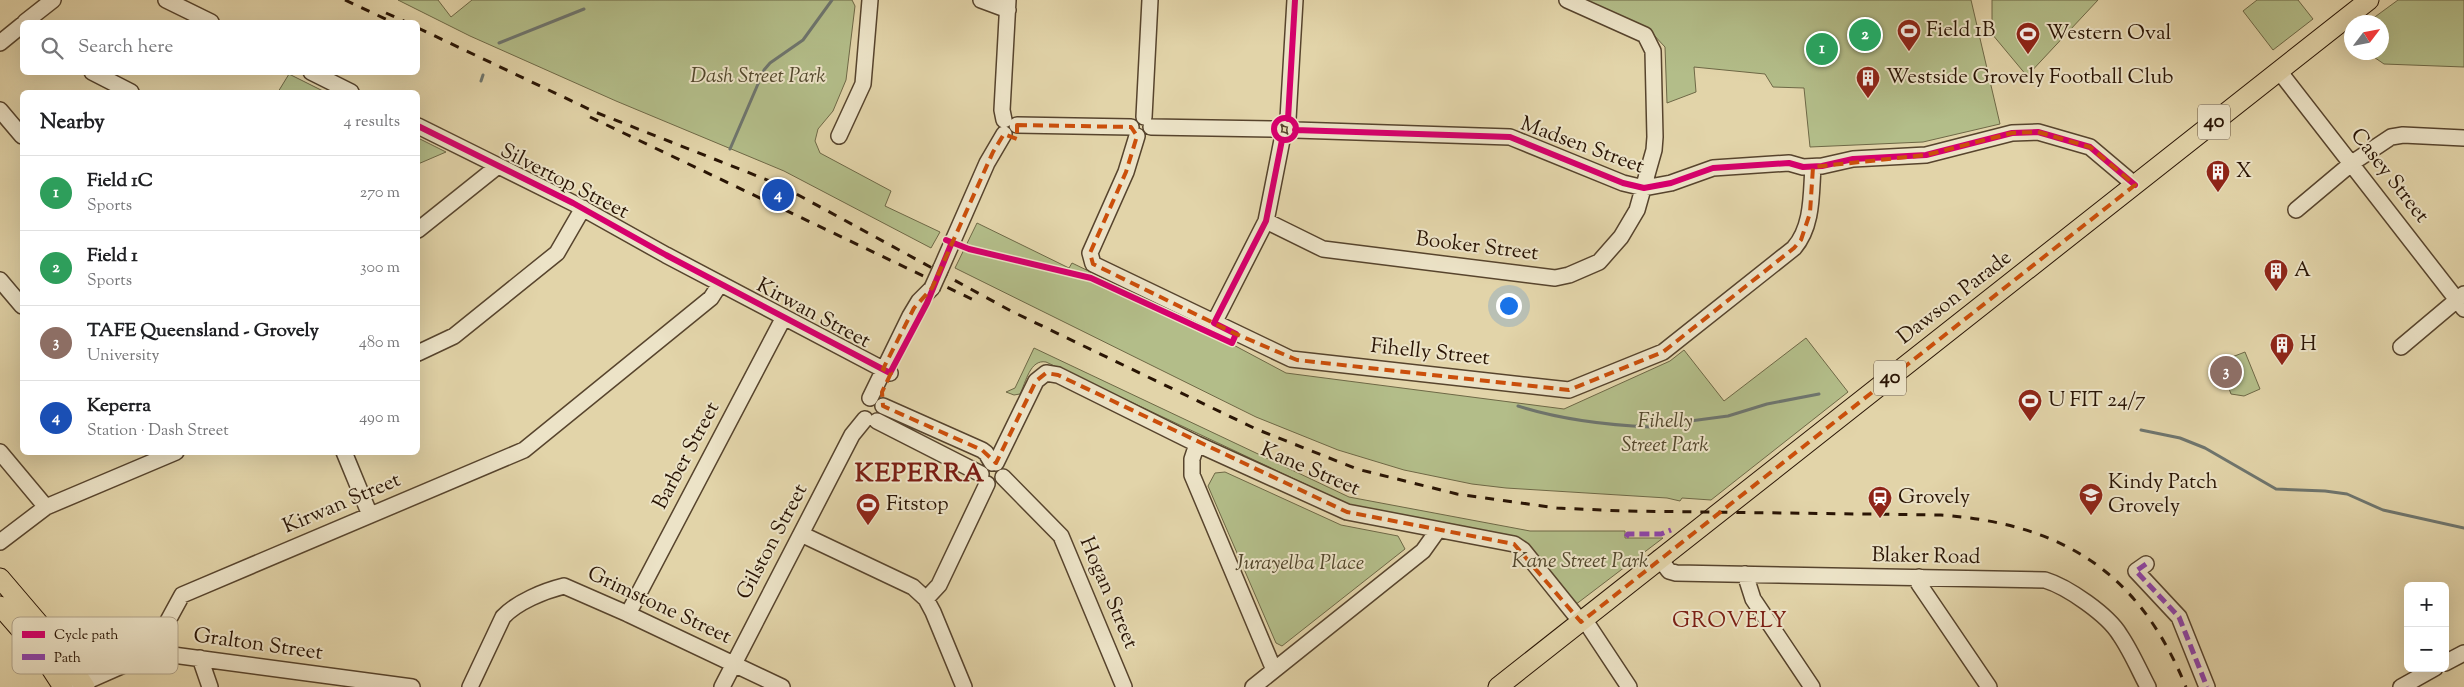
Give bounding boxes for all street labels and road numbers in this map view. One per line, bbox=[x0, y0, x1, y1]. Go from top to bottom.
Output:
road number: 40 bbox=[2198, 104, 2230, 140]
street label: Madsen Street bbox=[1516, 110, 1648, 182]
street label: Casey Street bbox=[2342, 122, 2436, 230]
street label: Silvertop Street bbox=[494, 137, 634, 227]
street label: Booker Street bbox=[1414, 225, 1540, 269]
street label: Dawson Parade bbox=[1891, 244, 2019, 352]
street label: Kirwan Street bbox=[751, 271, 875, 357]
street label: Fihelly Street bbox=[1369, 332, 1491, 374]
road number: 40 bbox=[1874, 360, 1906, 396]
street label: Barber Street bbox=[646, 397, 728, 515]
street label: Kane Street bbox=[1256, 436, 1364, 504]
street label: Kirwan Street bbox=[278, 466, 406, 542]
street label: Gilston Street bbox=[730, 479, 816, 605]
street label: Hogan Street bbox=[1071, 532, 1145, 654]
street label: Blaker Road bbox=[1871, 541, 1981, 573]
street label: Grimstone Street bbox=[582, 559, 736, 653]
street label: Gralton Street bbox=[191, 621, 325, 669]

